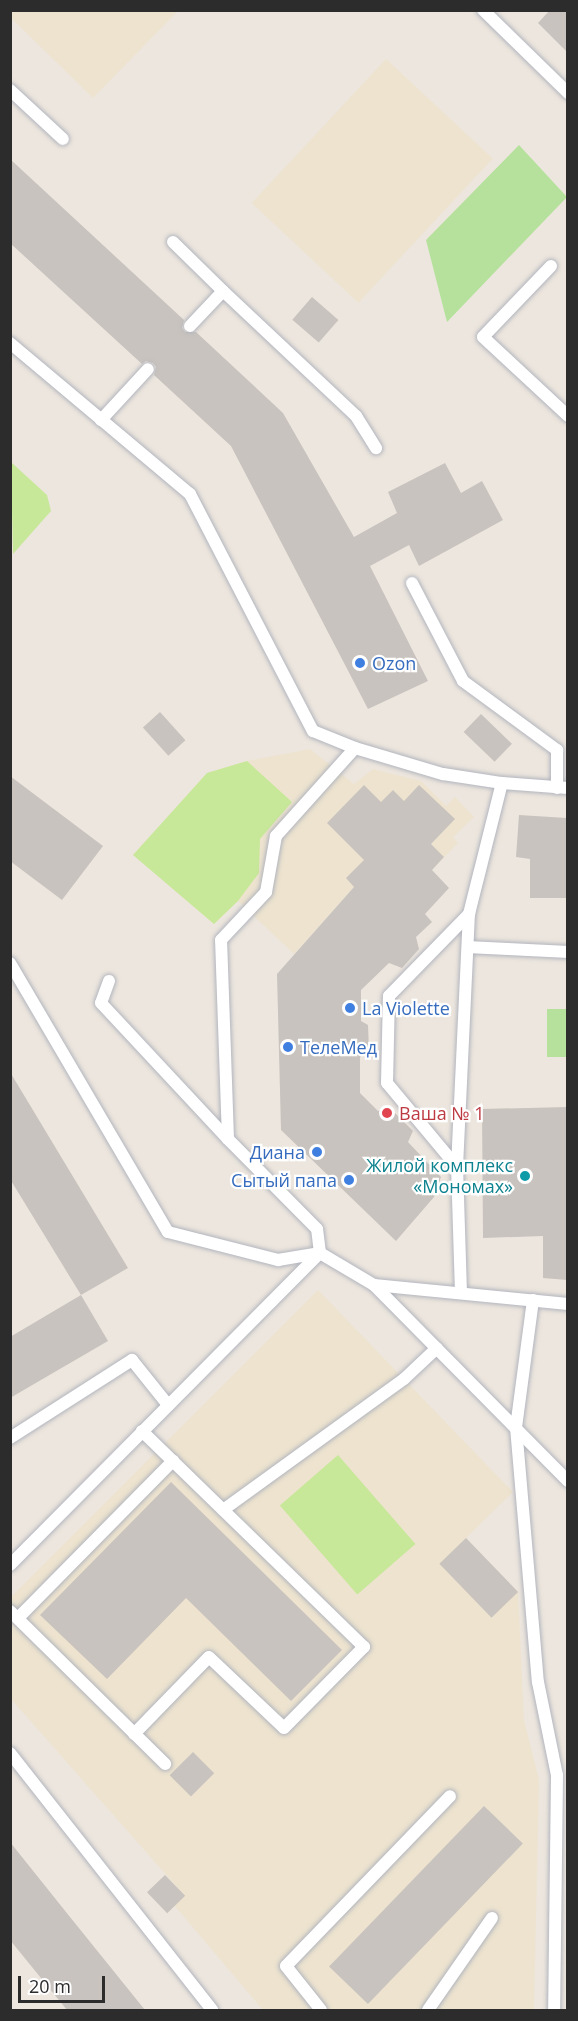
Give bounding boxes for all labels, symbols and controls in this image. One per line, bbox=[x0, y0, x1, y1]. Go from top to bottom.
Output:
place label: Ozon bbox=[372, 652, 416, 674]
marker: Ozon bbox=[353, 656, 367, 670]
place label: La Violette bbox=[362, 997, 450, 1019]
marker: La Violette bbox=[343, 1001, 357, 1015]
place label: ТелеМед bbox=[300, 1036, 377, 1058]
marker: ТелеМед bbox=[281, 1040, 295, 1054]
place label: Ваша № 1 bbox=[399, 1102, 485, 1124]
marker: Ваша № 1 bbox=[380, 1106, 394, 1120]
place label: Диана bbox=[250, 1141, 305, 1163]
marker: Диана bbox=[310, 1145, 324, 1159]
place label: Жилой комплекс «Мономах» bbox=[366, 1155, 513, 1198]
place label: Сытый папа bbox=[231, 1169, 337, 1191]
marker: Жилой комплекс «Мономах» bbox=[518, 1169, 532, 1183]
marker: Сытый папа bbox=[342, 1173, 356, 1187]
scale bar bbox=[21, 1964, 108, 2002]
text: 20 m bbox=[29, 1974, 71, 1998]

